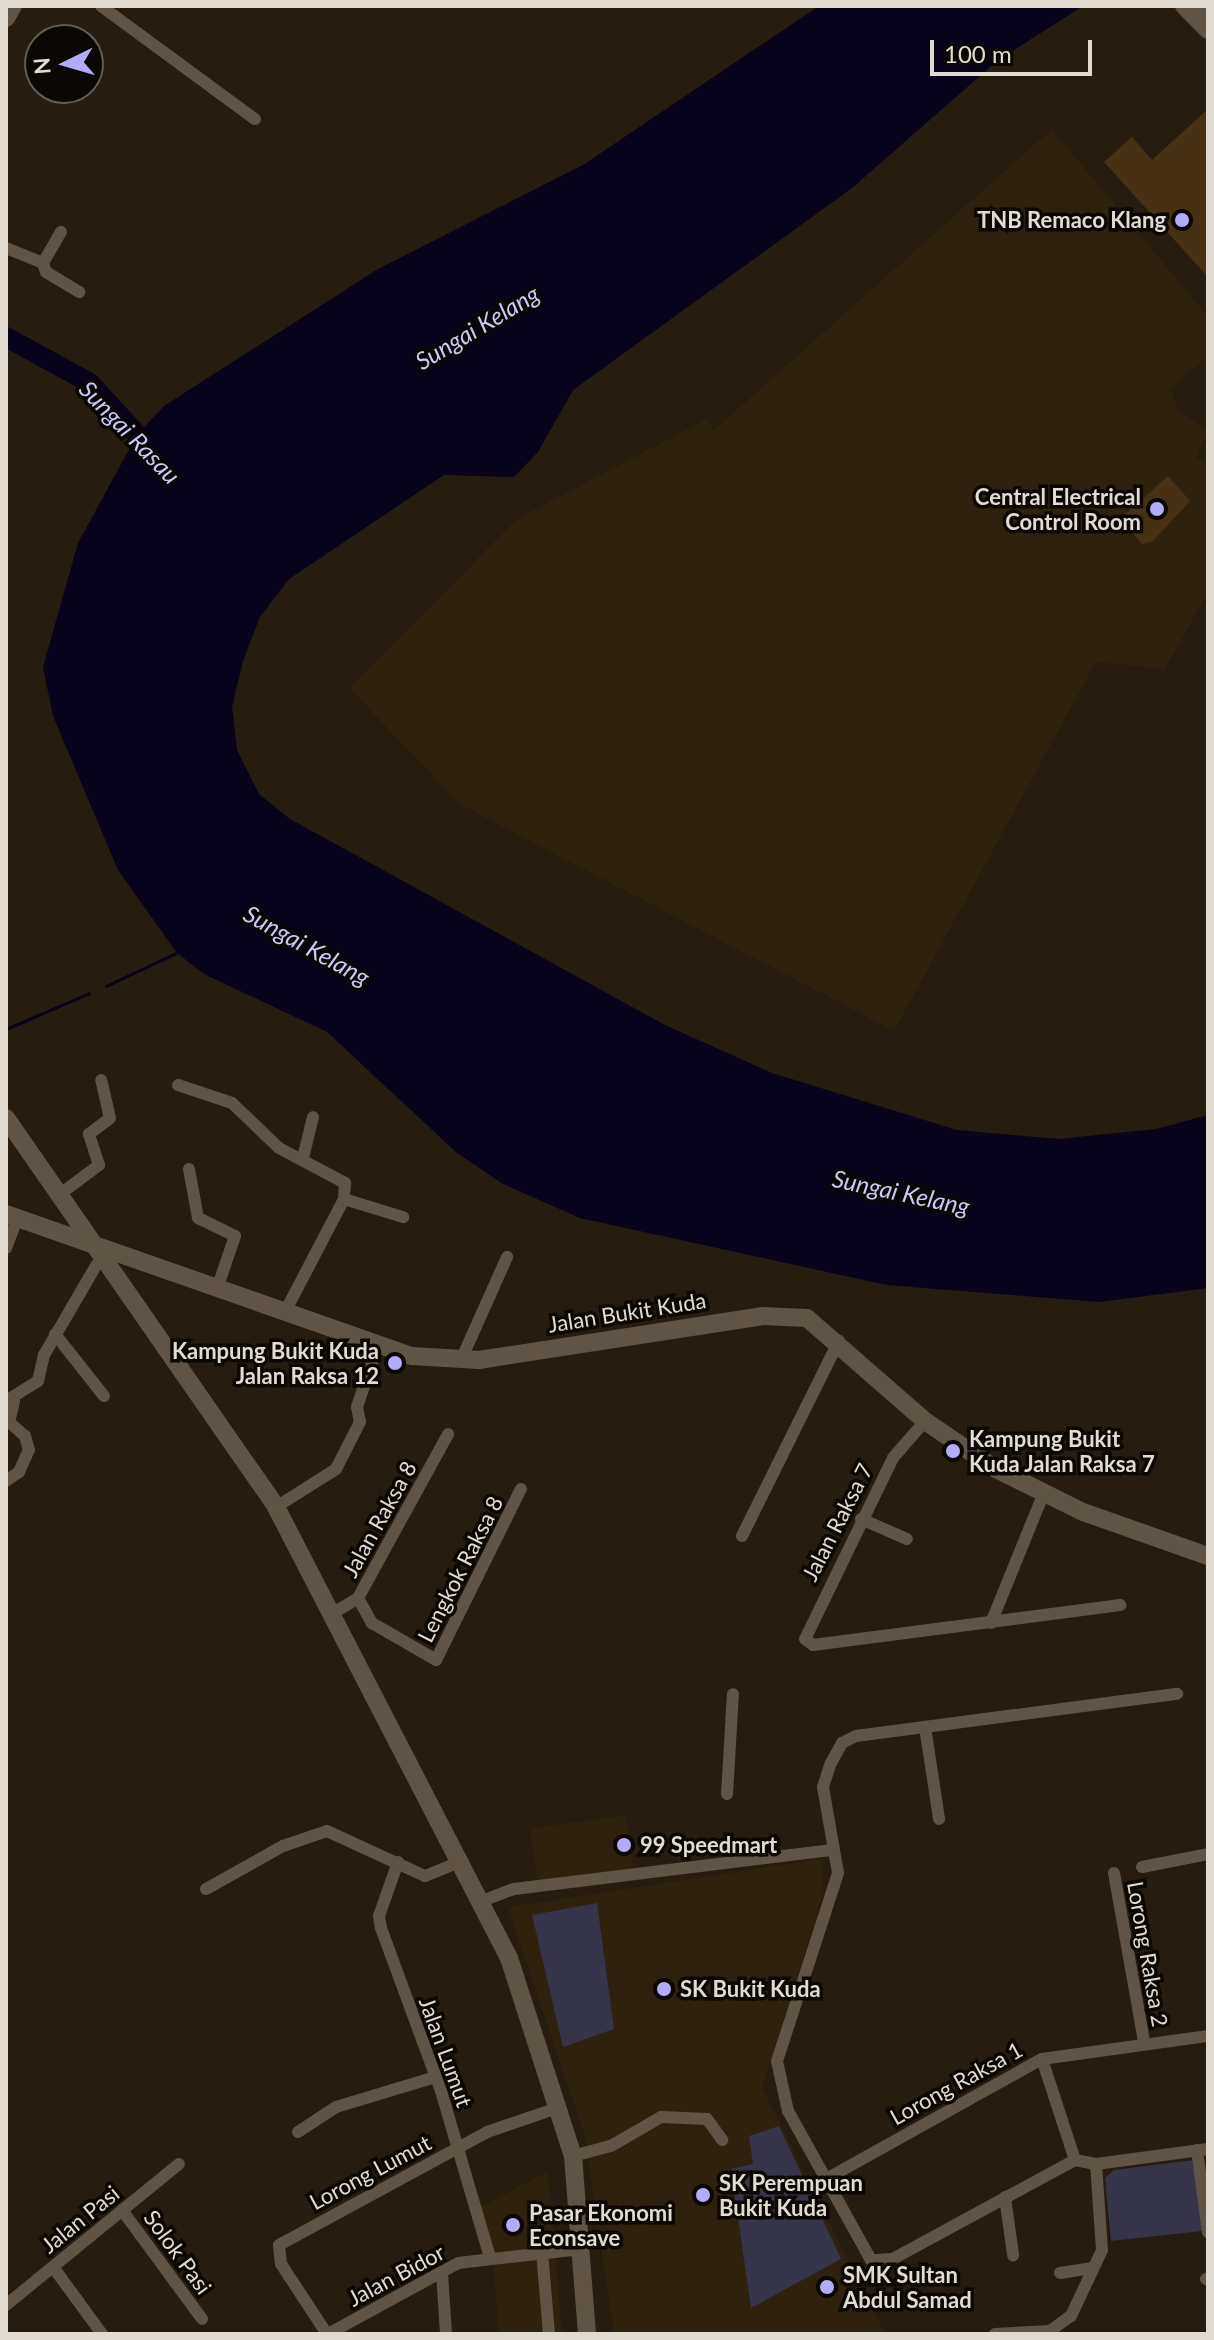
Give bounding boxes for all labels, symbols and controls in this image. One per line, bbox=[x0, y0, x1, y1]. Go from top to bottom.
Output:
north arrow bbox=[24, 24, 104, 104]
scale bar bbox=[934, 24, 1096, 74]
text: 100 m bbox=[944, 39, 1012, 68]
text: N bbox=[27, 56, 56, 76]
place label: TNB Remaco Klang bbox=[977, 207, 1166, 233]
marker: TNB Remaco Klang bbox=[1173, 211, 1191, 229]
water label: Sungai Kelang bbox=[410, 279, 544, 375]
water label: Sungai Rasau bbox=[74, 374, 186, 490]
place label: Central Electrical Control Room bbox=[975, 483, 1141, 534]
marker: Central Electrical Control Room bbox=[1148, 500, 1166, 518]
water label: Sungai Kelang bbox=[239, 899, 375, 991]
water label: Sungai Kelang bbox=[830, 1163, 972, 1221]
street label: Jalan Bukit Kuda bbox=[546, 1286, 708, 1338]
place label: Kampung Bukit Kuda Jalan Raksa 12 bbox=[172, 1337, 379, 1388]
marker: Kampung Bukit Kuda Jalan Raksa 12 bbox=[386, 1354, 404, 1372]
place label: Kampung Bukit Kuda Jalan Raksa 7 bbox=[969, 1425, 1155, 1476]
marker: Kampung Bukit Kuda Jalan Raksa 7 bbox=[944, 1442, 962, 1460]
street label: Jalan Raksa 8 bbox=[336, 1456, 422, 1582]
street label: Jalan Raksa 7 bbox=[796, 1459, 878, 1585]
street label: Lengkok Raksa 8 bbox=[412, 1492, 508, 1646]
place label: 99 Speedmart bbox=[640, 1832, 777, 1858]
marker: 99 Speedmart bbox=[615, 1836, 633, 1854]
street label: Lorong Raksa 2 bbox=[1122, 1879, 1174, 2029]
place label: SK Bukit Kuda bbox=[680, 1976, 821, 2002]
marker: SK Bukit Kuda bbox=[655, 1980, 673, 1998]
street label: Jalan Lumut bbox=[414, 1993, 478, 2111]
street label: Lorong Raksa 1 bbox=[885, 2036, 1027, 2130]
street label: Lorong Lumut bbox=[305, 2129, 435, 2215]
place label: SK Perempuan Bukit Kuda bbox=[719, 2169, 863, 2220]
street label: Jalan Pasi bbox=[36, 2180, 124, 2258]
marker: SK Perempuan Bukit Kuda bbox=[694, 2186, 712, 2204]
place label: Pasar Ekonomi Econsave bbox=[529, 2199, 673, 2250]
street label: Solok Pasi bbox=[139, 2205, 217, 2299]
marker: Pasar Ekonomi Econsave bbox=[504, 2216, 522, 2234]
street label: Jalan Bidor bbox=[343, 2238, 449, 2312]
place label: SMK Sultan Abdul Samad bbox=[843, 2261, 972, 2312]
marker: SMK Sultan Abdul Samad bbox=[818, 2278, 836, 2296]

